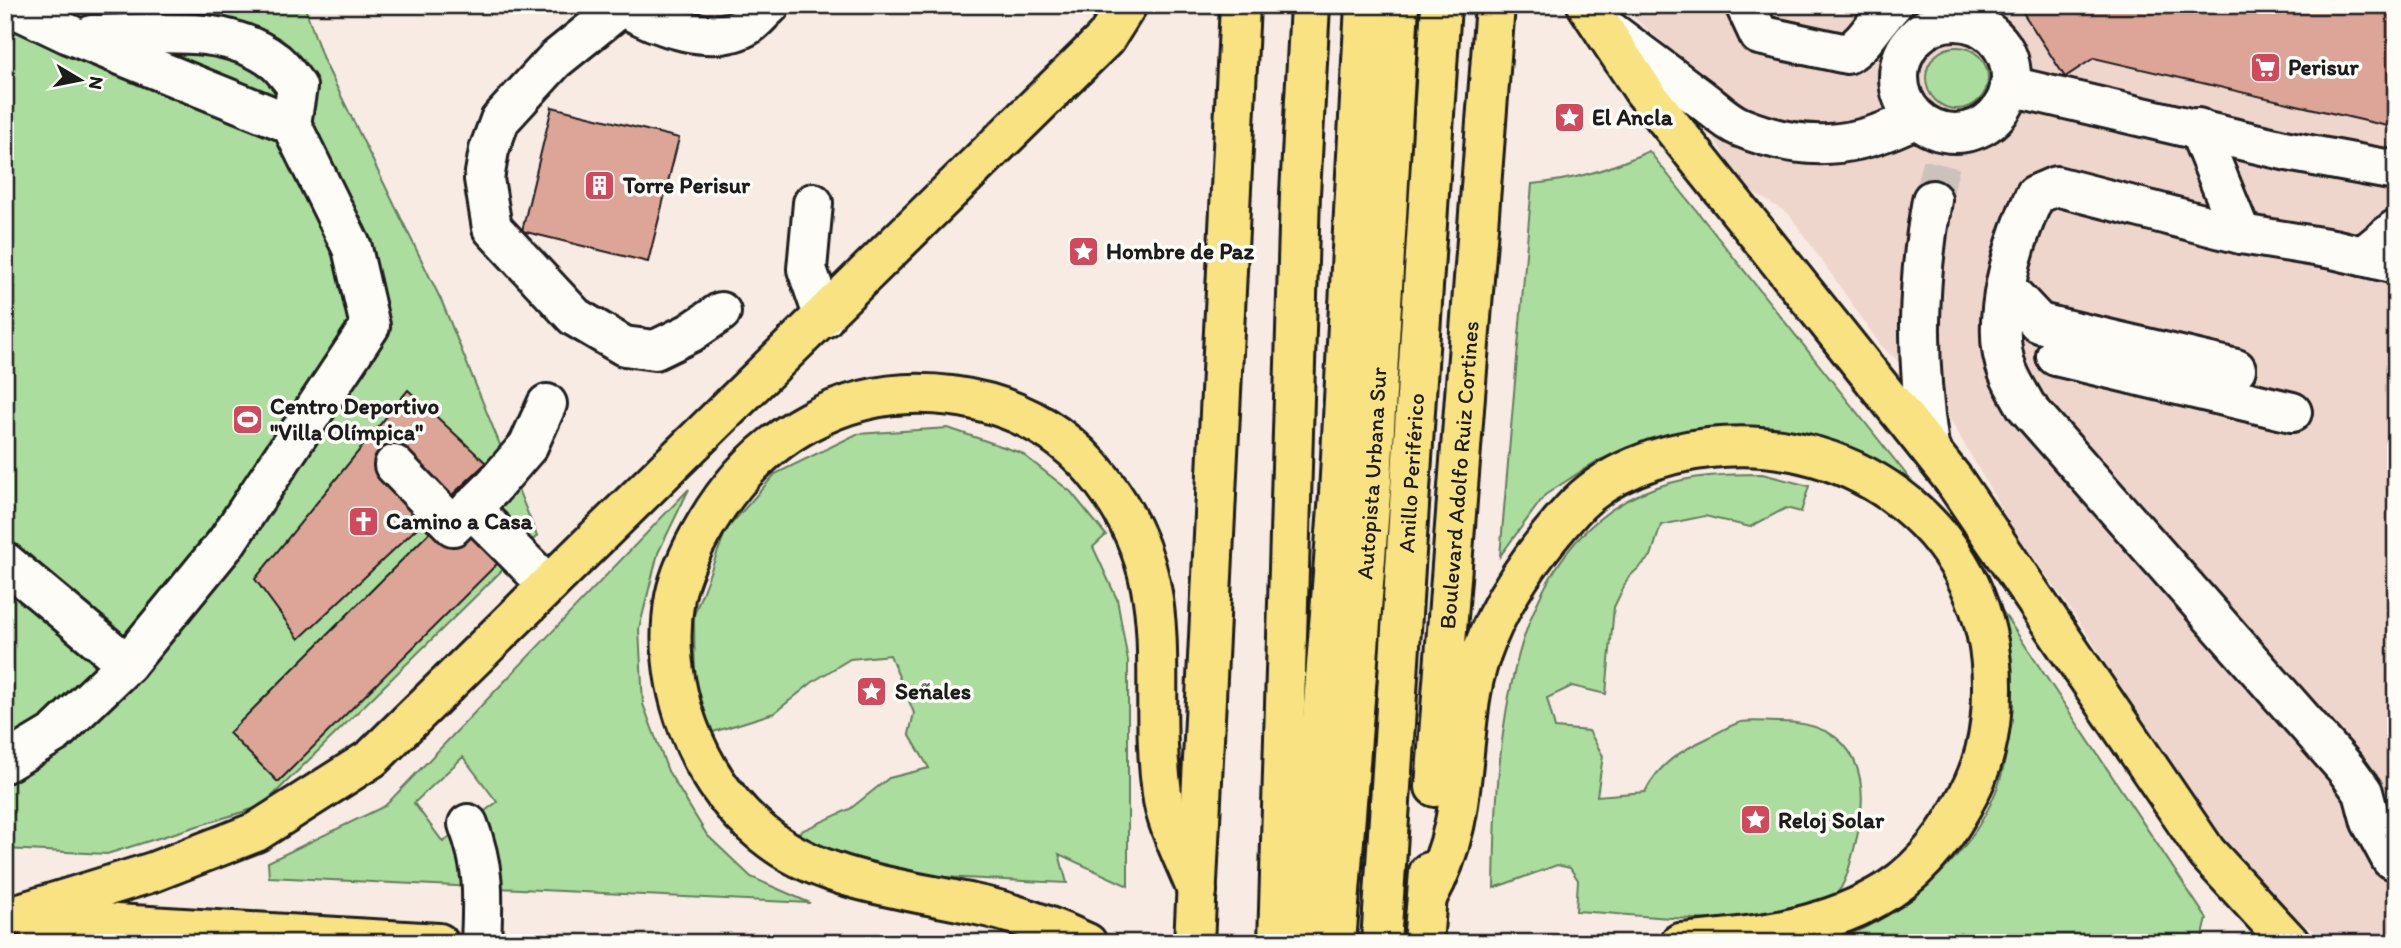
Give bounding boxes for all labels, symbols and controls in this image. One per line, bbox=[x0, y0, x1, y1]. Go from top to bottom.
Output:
north arrow bbox=[46, 46, 116, 116]
supermarket icon: Perisur bbox=[2248, 50, 2282, 84]
place label: Perisur bbox=[2288, 53, 2359, 81]
text: N bbox=[84, 75, 109, 91]
place icon: El Ancla bbox=[1552, 100, 1586, 134]
place label: El Ancla bbox=[1592, 103, 1674, 131]
building icon: Torre Perisur bbox=[583, 168, 617, 202]
place label: Torre Perisur bbox=[622, 171, 750, 199]
place icon: Hombre de Paz bbox=[1066, 234, 1100, 268]
place label: Hombre de Paz bbox=[1106, 237, 1255, 265]
street label: Boulevard Adolfo Ruiz Cortines bbox=[1433, 320, 1485, 630]
street label: Autopista Urbana Sur bbox=[1350, 366, 1392, 581]
place label: Centro Deportivo "Villa Olímpica" bbox=[270, 392, 439, 446]
street label: Anillo Periférico bbox=[1392, 392, 1430, 554]
sports icon: Centro Deportivo "Villa Olímpica" bbox=[230, 402, 264, 436]
church icon: Camino a Casa bbox=[346, 504, 380, 538]
place label: Camino a Casa bbox=[386, 507, 534, 535]
place icon: Señales bbox=[855, 674, 889, 708]
place label: Señales bbox=[895, 677, 971, 705]
place icon: Reloj Solar bbox=[1738, 803, 1772, 837]
place label: Reloj Solar bbox=[1778, 806, 1885, 834]

